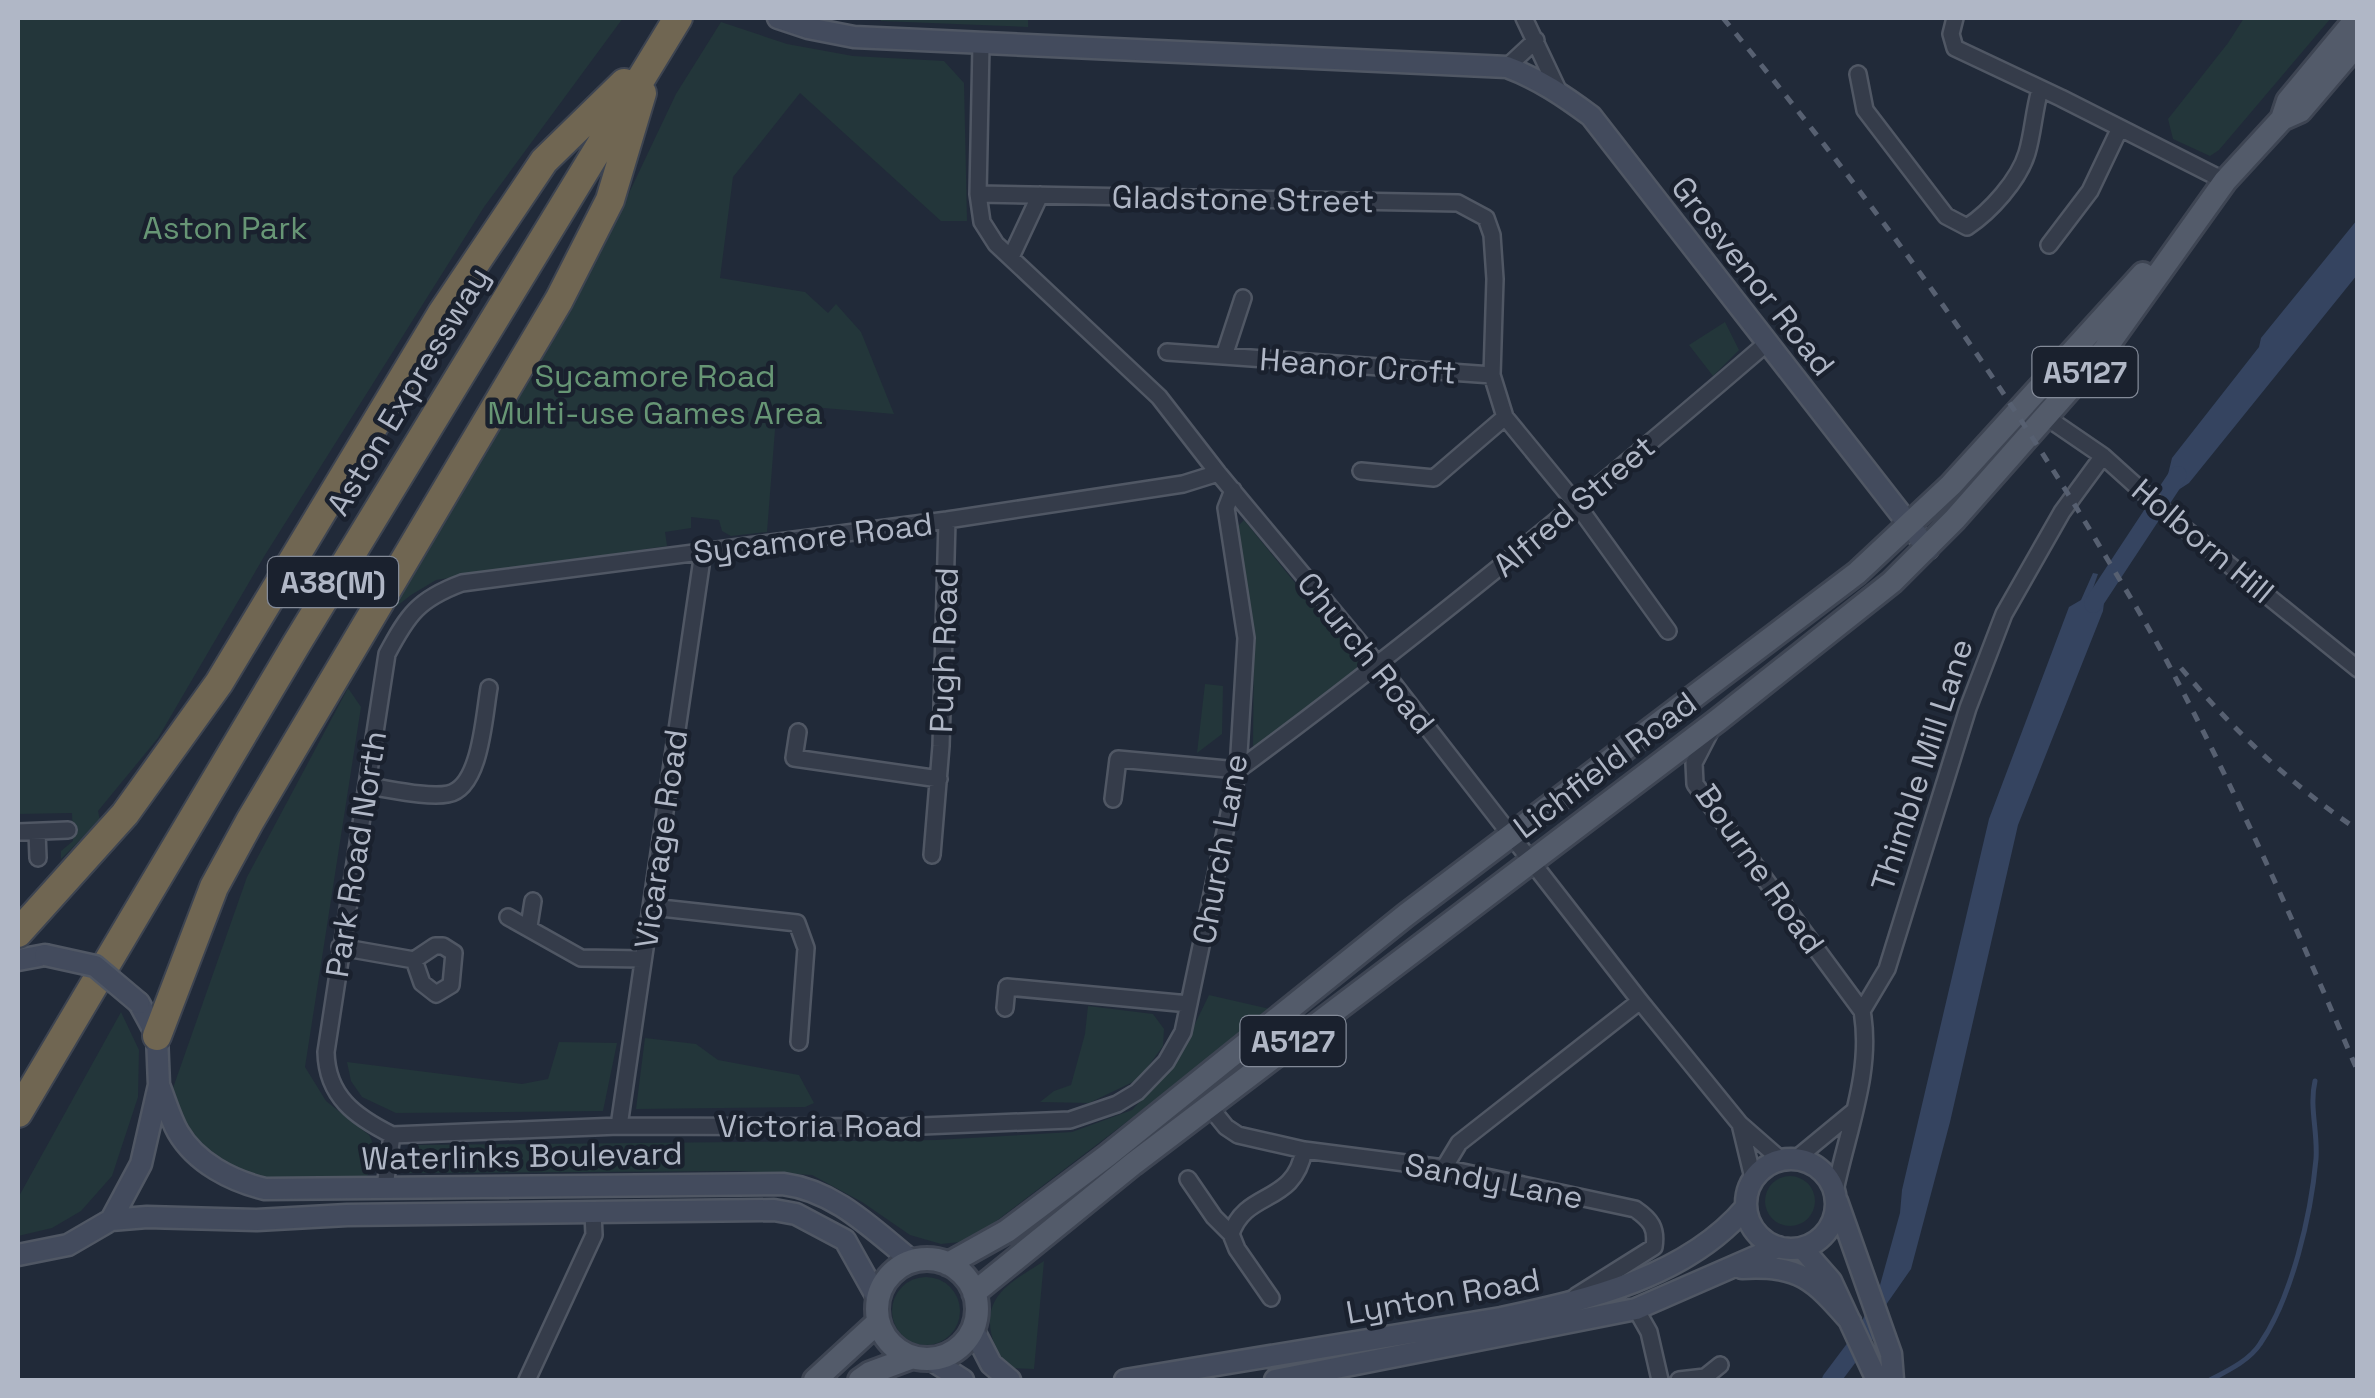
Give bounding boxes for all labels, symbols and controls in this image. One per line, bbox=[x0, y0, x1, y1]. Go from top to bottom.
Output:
street label: Grosvenor Road bbox=[1663, 168, 1843, 384]
street label: Gladstone Street bbox=[1111, 177, 1375, 221]
park label: Aston Park bbox=[143, 208, 307, 248]
street label: Aston Expressway bbox=[318, 259, 498, 523]
street label: Heanor Croft bbox=[1258, 339, 1458, 393]
road number: A5127 bbox=[2032, 347, 2138, 397]
park label: Sycamore Road Multi-use Games Area bbox=[487, 356, 823, 433]
street label: Alfred Street bbox=[1485, 427, 1663, 585]
street label: Holborn Hill bbox=[2124, 470, 2282, 612]
street label: Sycamore Road bbox=[691, 503, 935, 573]
road number: A38(M) bbox=[268, 557, 398, 607]
street label: Church Road bbox=[1289, 564, 1443, 742]
street label: Pugh Road bbox=[921, 566, 967, 734]
street label: Thimble Mill Lane bbox=[1862, 634, 1982, 896]
street label: Lichfield Road bbox=[1506, 683, 1704, 847]
street label: Vicarage Road bbox=[626, 727, 696, 951]
street label: Park Road North bbox=[317, 728, 395, 980]
street label: Church Lane bbox=[1184, 751, 1256, 947]
street label: Bourne Road bbox=[1687, 776, 1833, 962]
road number: A5127 bbox=[1240, 1016, 1346, 1066]
street label: Victoria Road bbox=[717, 1106, 923, 1146]
street label: Waterlinks Boulevard bbox=[361, 1133, 683, 1179]
street label: Sandy Lane bbox=[1402, 1144, 1586, 1218]
street label: Lynton Road bbox=[1343, 1259, 1543, 1333]

